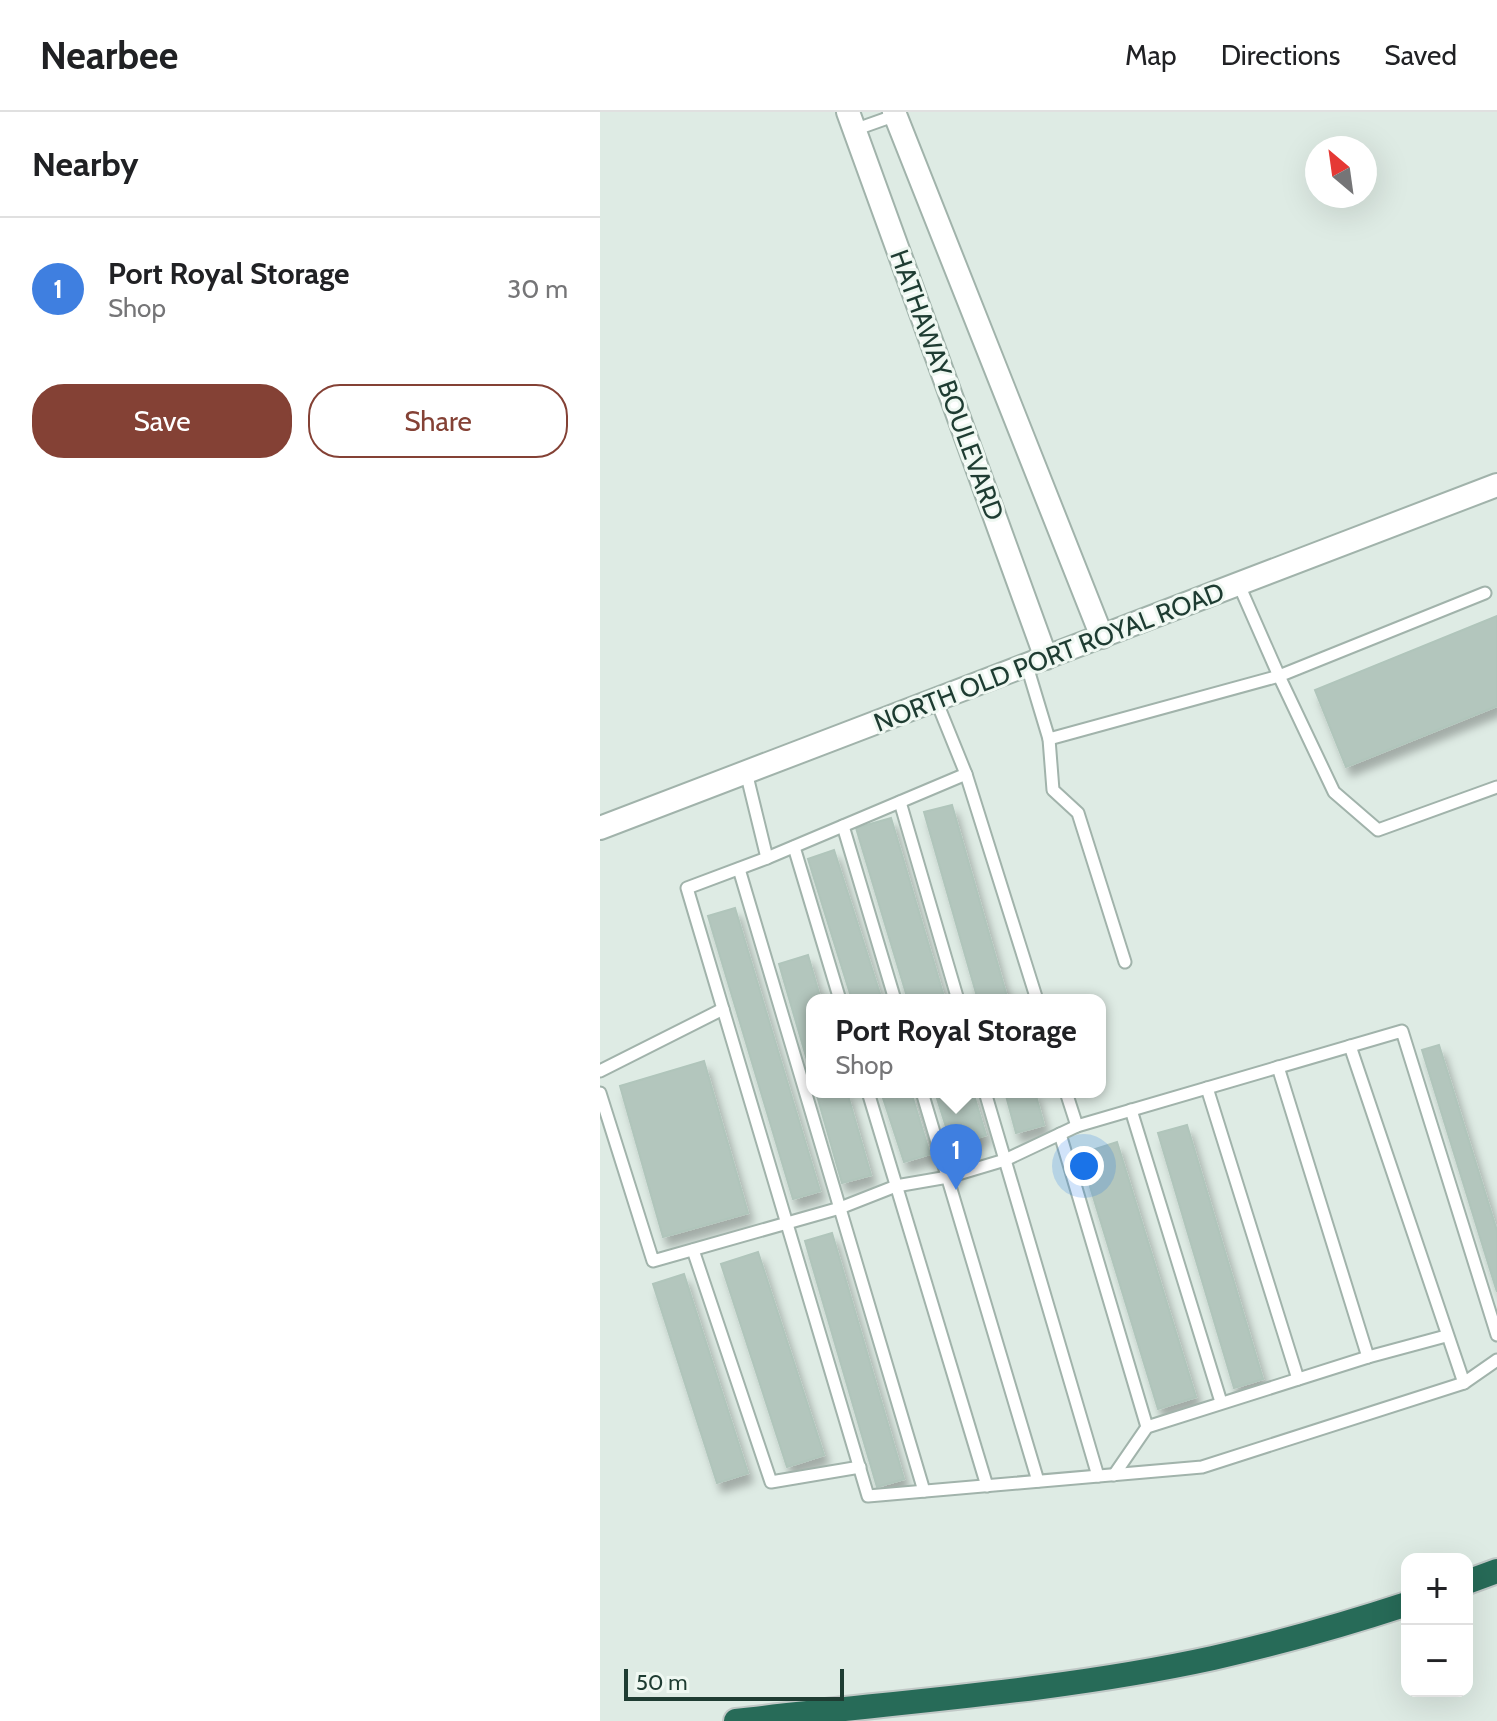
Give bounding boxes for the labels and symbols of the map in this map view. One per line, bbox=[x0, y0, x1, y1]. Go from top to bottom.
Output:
north arrow bbox=[1305, 136, 1377, 208]
street label: HATHAWAY BOULEVARD bbox=[883, 245, 1011, 525]
street label: NORTH OLD PORT ROYAL ROAD bbox=[869, 575, 1229, 739]
pin: 1 bbox=[930, 1124, 982, 1190]
your location bbox=[1064, 1146, 1104, 1186]
scale bar bbox=[624, 1665, 844, 1701]

